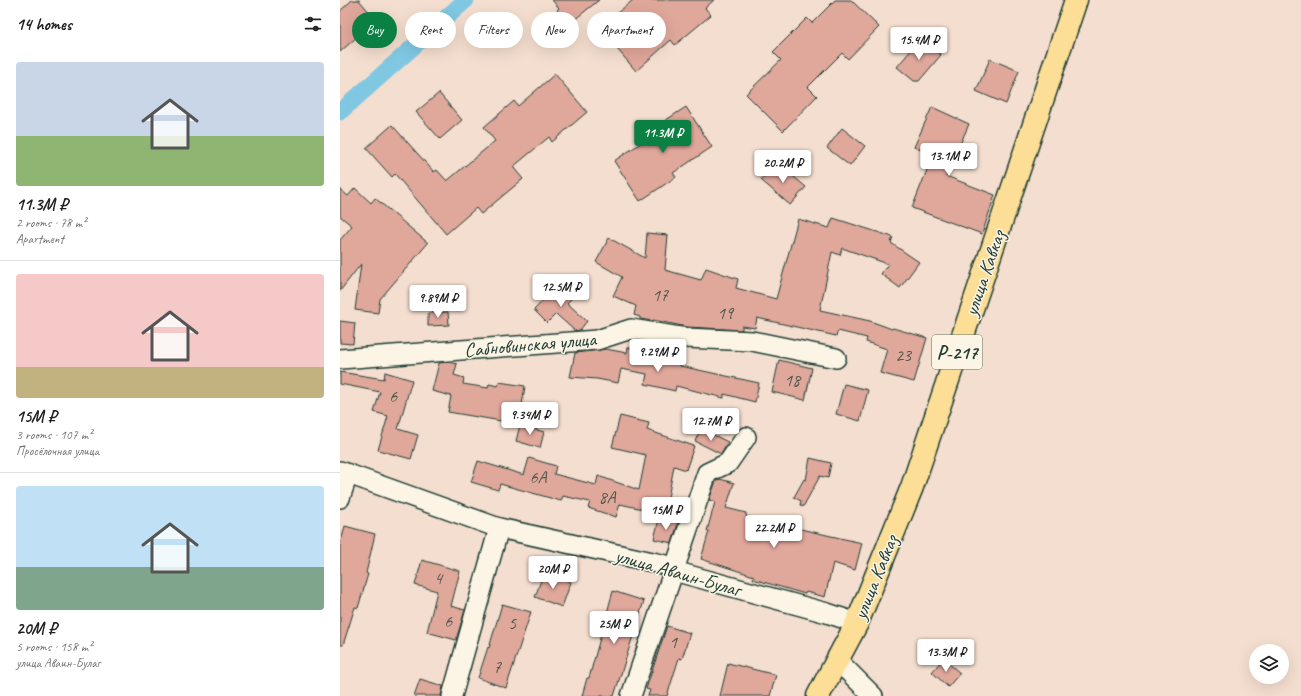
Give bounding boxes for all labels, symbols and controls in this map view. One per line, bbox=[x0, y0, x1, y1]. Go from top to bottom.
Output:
chip: Buy bbox=[352, 12, 397, 48]
chip: Rent bbox=[405, 12, 456, 48]
chip: Filters bbox=[464, 12, 523, 48]
chip: New bbox=[531, 12, 579, 48]
chip: Apartment bbox=[587, 12, 666, 48]
icon: filters bbox=[302, 13, 324, 35]
text: 14 homes bbox=[16, 14, 72, 35]
pin: 15.4M ₽ bbox=[882, 27, 956, 61]
text: 15.4M ₽ bbox=[899, 32, 939, 48]
icon: home bbox=[134, 88, 206, 160]
pin: 11.3M ₽ bbox=[626, 120, 700, 154]
text: 11.3M ₽ bbox=[643, 125, 683, 141]
pin: 13.1M ₽ bbox=[912, 143, 986, 177]
text: 13.1M ₽ bbox=[929, 148, 969, 164]
pin: 20.2M ₽ bbox=[746, 150, 820, 184]
text: 20.2M ₽ bbox=[763, 155, 803, 171]
text: 11.3M ₽ bbox=[16, 194, 68, 215]
text: 2 rooms · 78 m² bbox=[16, 215, 86, 231]
street label: улица Кавказ bbox=[958, 225, 1011, 320]
text: Apartment bbox=[16, 231, 64, 247]
pin: 12.5M ₽ bbox=[524, 274, 598, 308]
text: 12.5M ₽ bbox=[541, 279, 581, 295]
house number: 17 bbox=[652, 284, 669, 306]
pin: 9.89M ₽ bbox=[401, 285, 475, 319]
text: 9.89M ₽ bbox=[418, 290, 458, 306]
icon: home bbox=[134, 300, 206, 372]
house number: 19 bbox=[717, 302, 735, 324]
street label: Сабновинская улица bbox=[463, 326, 599, 363]
road number: Р-217 bbox=[932, 335, 982, 369]
pin: 9.29M ₽ bbox=[621, 339, 695, 373]
text: 9.29M ₽ bbox=[638, 344, 678, 360]
house number: 23 bbox=[895, 344, 913, 366]
house number: 18 bbox=[784, 369, 802, 391]
house number: 6 bbox=[389, 385, 398, 407]
pin: 9.34M ₽ bbox=[493, 402, 567, 436]
text: 15M ₽ bbox=[16, 406, 56, 427]
text: 9.34M ₽ bbox=[510, 407, 550, 423]
pin: 12.7M ₽ bbox=[674, 408, 748, 442]
text: 12.7M ₽ bbox=[691, 413, 731, 429]
text: 3 rooms · 107 m² bbox=[16, 427, 92, 443]
text: Просёлочная улица bbox=[16, 443, 99, 459]
house number: 6А bbox=[529, 466, 548, 488]
house number: 8А bbox=[598, 486, 617, 508]
pin: 15M ₽ bbox=[638, 497, 694, 531]
text: 15M ₽ bbox=[651, 502, 681, 518]
icon: home bbox=[134, 512, 206, 584]
pin: 22.2M ₽ bbox=[737, 515, 811, 549]
text: 22.2M ₽ bbox=[754, 520, 794, 536]
street label: улица Кавказ bbox=[847, 530, 904, 624]
street label: улица Аваин-Булаг bbox=[611, 542, 747, 603]
pin: 20M ₽ bbox=[525, 556, 581, 590]
text: 20M ₽ bbox=[537, 561, 569, 577]
house number: 4 bbox=[434, 567, 444, 589]
house number: 6 bbox=[444, 610, 453, 632]
pin: 25M ₽ bbox=[586, 611, 642, 645]
house number: 5 bbox=[508, 612, 517, 634]
text: 25M ₽ bbox=[599, 616, 629, 632]
text: 20M ₽ bbox=[16, 618, 57, 639]
house number: 1 bbox=[669, 631, 678, 653]
text: 5 rooms · 158 m² bbox=[16, 639, 92, 655]
pin: 13.3M ₽ bbox=[909, 639, 983, 673]
text: 13.3M ₽ bbox=[926, 644, 966, 660]
map controls bbox=[1249, 644, 1289, 684]
button: layers bbox=[1249, 644, 1289, 684]
text: улица Аваин-Булаг bbox=[16, 655, 100, 671]
house number: 7 bbox=[493, 656, 502, 678]

